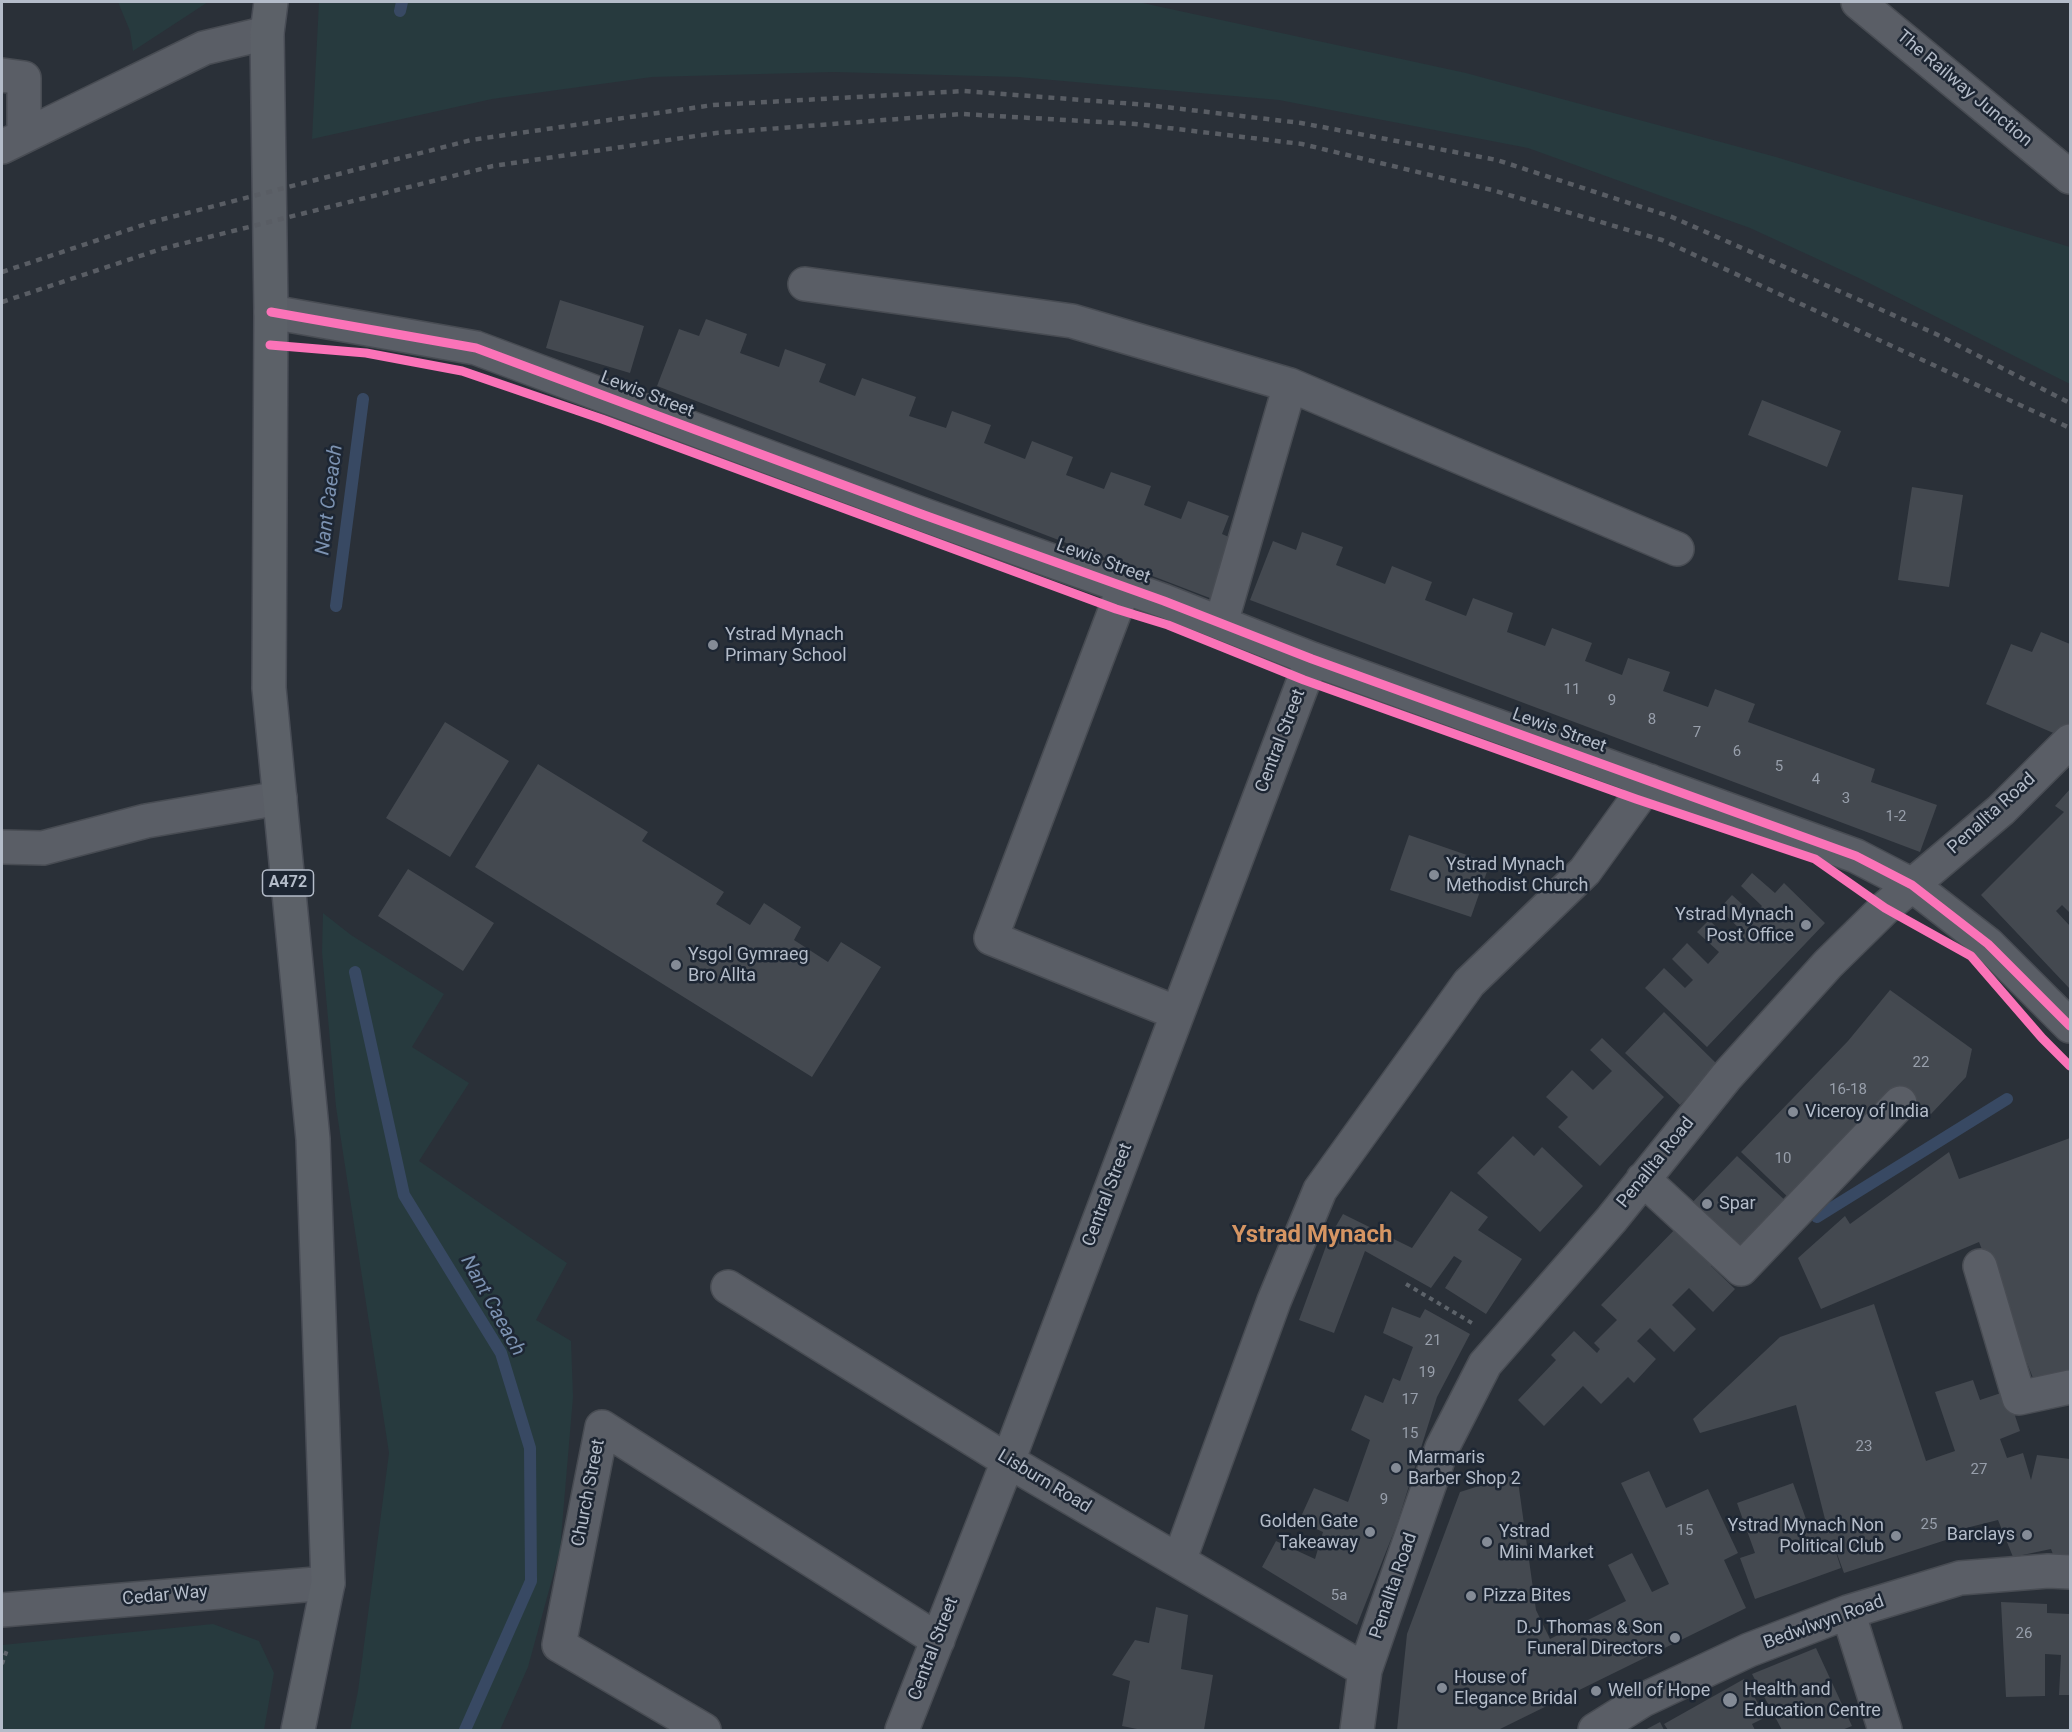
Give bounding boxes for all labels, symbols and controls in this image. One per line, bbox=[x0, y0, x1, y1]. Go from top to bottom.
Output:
street label: The Railway Junction bbox=[1892, 26, 2036, 152]
street label: Lewis Street bbox=[597, 367, 697, 423]
water label: Nant Caeach bbox=[311, 443, 349, 557]
street label: Lewis Street bbox=[1053, 535, 1153, 589]
place label: Ystrad Mynach Primary School bbox=[725, 624, 847, 666]
marker: Ystrad Mynach Primary School bbox=[706, 638, 720, 652]
house number: 11 bbox=[1564, 681, 1580, 699]
street label: Central Street bbox=[1251, 686, 1311, 796]
house number: 9 bbox=[1608, 692, 1616, 710]
street label: Lewis Street bbox=[1509, 704, 1609, 758]
house number: 8 bbox=[1648, 711, 1656, 729]
house number: 7 bbox=[1693, 724, 1701, 742]
house number: 6 bbox=[1733, 743, 1741, 761]
house number: 5 bbox=[1775, 758, 1783, 776]
street label: Penallta Road bbox=[1944, 769, 2040, 859]
house number: 4 bbox=[1812, 771, 1820, 789]
house number: 3 bbox=[1842, 790, 1850, 808]
house number: 1-2 bbox=[1885, 808, 1907, 826]
place label: Ystrad Mynach Methodist Church bbox=[1446, 854, 1588, 896]
marker: Ystrad Mynach Methodist Church bbox=[1427, 868, 1441, 882]
road number: A472 bbox=[262, 870, 314, 896]
place label: Ystrad Mynach Post Office bbox=[1675, 904, 1794, 946]
marker: Ystrad Mynach Post Office bbox=[1799, 918, 1813, 932]
place label: Ysgol Gymraeg Bro Allta bbox=[688, 944, 809, 986]
marker: Ysgol Gymraeg Bro Allta bbox=[669, 958, 683, 972]
house number: 22 bbox=[1913, 1054, 1929, 1072]
house number: 16-18 bbox=[1829, 1081, 1867, 1099]
place label: Viceroy of India bbox=[1805, 1101, 1929, 1123]
marker: Viceroy of India bbox=[1786, 1105, 1800, 1119]
street label: Penallta Road bbox=[1613, 1113, 1699, 1213]
street label: Central Street bbox=[1078, 1140, 1138, 1250]
house number: 10 bbox=[1775, 1150, 1791, 1168]
place label: Spar bbox=[1719, 1193, 1756, 1215]
marker: Spar bbox=[1700, 1197, 1714, 1211]
district label: Ystrad Mynach bbox=[1232, 1222, 1392, 1250]
water label: Nant Caeach bbox=[455, 1252, 529, 1360]
house number: 21 bbox=[1425, 1332, 1441, 1350]
house number: 19 bbox=[1419, 1364, 1435, 1382]
house number: 17 bbox=[1402, 1391, 1418, 1409]
house number: 15 bbox=[1402, 1425, 1418, 1443]
street label: Church Street bbox=[568, 1438, 610, 1548]
house number: 23 bbox=[1856, 1438, 1872, 1456]
street label: Lisburn Road bbox=[993, 1446, 1095, 1518]
place label: Marmaris Barber Shop 2 bbox=[1408, 1447, 1521, 1490]
marker: Marmaris Barber Shop 2 bbox=[1389, 1461, 1403, 1475]
house number: 27 bbox=[1971, 1461, 1987, 1479]
house number: 9 bbox=[1380, 1491, 1388, 1509]
place label: Golden Gate Takeaway bbox=[1260, 1511, 1358, 1553]
place label: Ystrad Mynach Non Political Club bbox=[1728, 1515, 1884, 1558]
house number: 25 bbox=[1921, 1516, 1937, 1534]
place label: Ystrad Mini Market bbox=[1499, 1521, 1594, 1564]
house number: 15 bbox=[1677, 1522, 1693, 1540]
place label: Barclays bbox=[1947, 1524, 2015, 1546]
marker: Golden Gate Takeaway bbox=[1363, 1525, 1377, 1539]
marker: Barclays bbox=[2020, 1528, 2034, 1542]
marker: Ystrad Mynach Non Political Club bbox=[1889, 1529, 1903, 1543]
street label: Penallta Road bbox=[1366, 1530, 1422, 1642]
marker: Ystrad Mini Market bbox=[1480, 1535, 1494, 1549]
street label: Cedar Way bbox=[121, 1582, 209, 1610]
place label: Pizza Bites bbox=[1483, 1585, 1571, 1607]
house number: 5a bbox=[1331, 1587, 1347, 1605]
marker: Pizza Bites bbox=[1464, 1589, 1478, 1603]
street label: Bedwlwyn Road bbox=[1761, 1591, 1887, 1655]
street label: Central Street bbox=[904, 1594, 964, 1704]
place label: D.J Thomas & Son Funeral Directors bbox=[1516, 1617, 1663, 1660]
house number: 26 bbox=[2016, 1625, 2032, 1643]
marker: D.J Thomas & Son Funeral Directors bbox=[1668, 1631, 1682, 1645]
place label: House of Elegance Bridal bbox=[1454, 1667, 1577, 1710]
place label: Health and Education Centre bbox=[1744, 1679, 1881, 1722]
place label: Well of Hope bbox=[1608, 1680, 1710, 1702]
marker: House of Elegance Bridal bbox=[1435, 1681, 1449, 1695]
marker: Well of Hope bbox=[1589, 1684, 1603, 1698]
marker: Health and Education Centre bbox=[1721, 1691, 1739, 1709]

